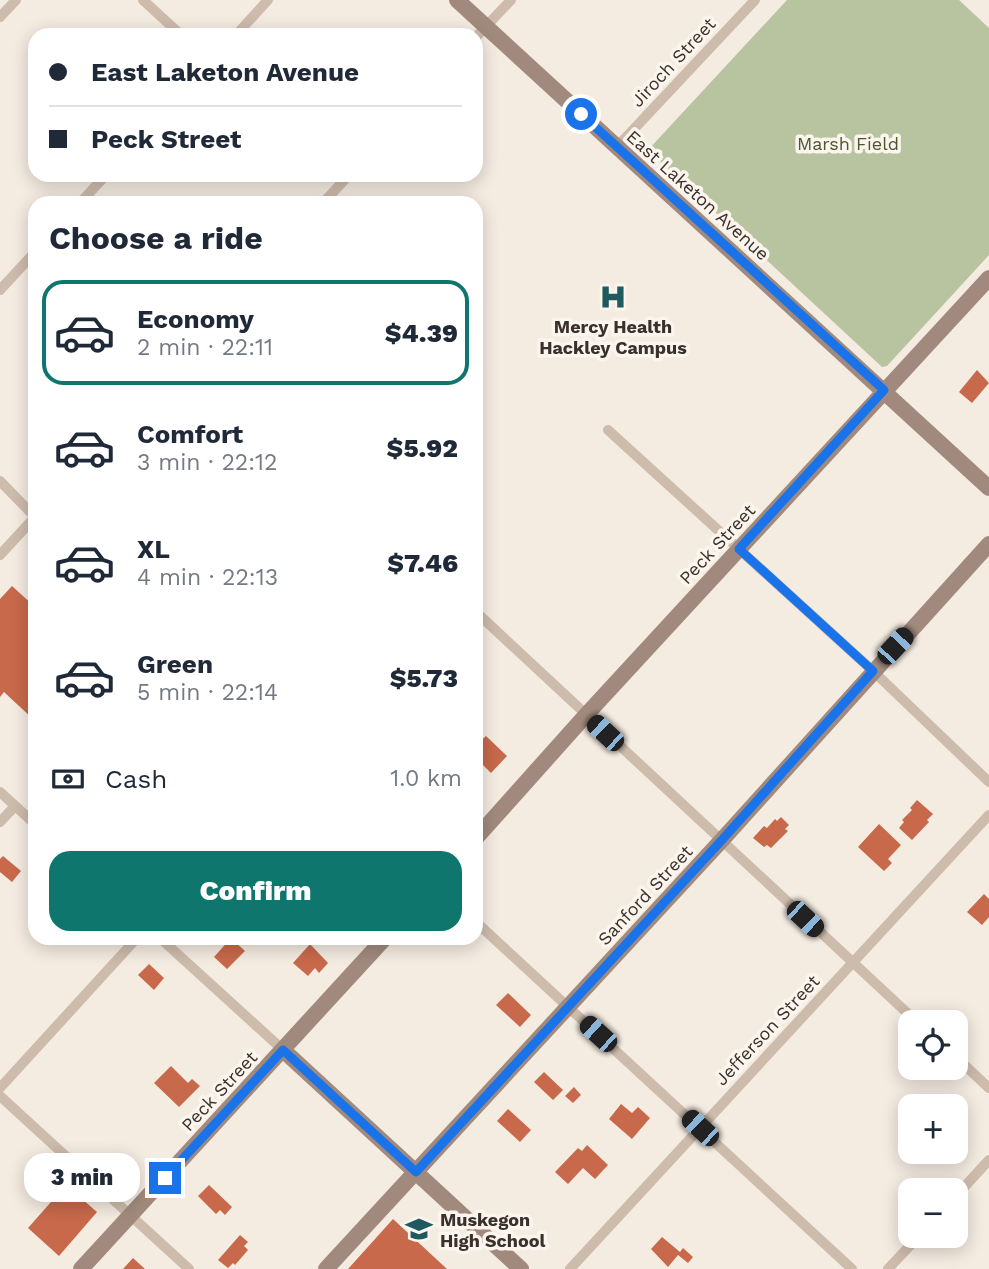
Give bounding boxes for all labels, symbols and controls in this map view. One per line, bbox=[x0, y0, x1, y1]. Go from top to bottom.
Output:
street label: Jiroch Street bbox=[626, 13, 720, 111]
text: East Laketon Avenue bbox=[91, 57, 359, 87]
route start bbox=[565, 98, 597, 130]
text: Peck Street bbox=[91, 124, 241, 154]
street label: East Laketon Avenue bbox=[622, 126, 774, 264]
park label: Marsh Field bbox=[797, 133, 899, 154]
text: Choose a ride bbox=[49, 219, 263, 257]
hospital icon: Mercy Health Hackley Campus bbox=[598, 282, 628, 312]
icon: car bbox=[53, 301, 116, 364]
text: Economy bbox=[137, 304, 254, 334]
place label: Mercy Health Hackley Campus bbox=[539, 316, 687, 358]
text: $4.39 bbox=[385, 318, 458, 348]
text: 2 min · 22:11 bbox=[137, 334, 273, 361]
icon: car bbox=[53, 416, 116, 479]
text: Comfort bbox=[137, 419, 243, 449]
text: $5.92 bbox=[387, 433, 458, 463]
text: 3 min · 22:12 bbox=[137, 449, 277, 476]
street label: Peck Street bbox=[675, 499, 760, 588]
icon: car bbox=[53, 531, 116, 594]
text: XL bbox=[137, 534, 170, 564]
text: $7.46 bbox=[387, 548, 458, 578]
text: 4 min · 22:13 bbox=[137, 564, 278, 591]
car bbox=[873, 623, 918, 669]
icon: car bbox=[53, 646, 116, 709]
text: Green bbox=[137, 649, 213, 679]
text: $5.73 bbox=[390, 663, 458, 693]
text: 5 min · 22:14 bbox=[137, 679, 278, 706]
car bbox=[583, 711, 628, 755]
icon: cash bbox=[49, 760, 87, 798]
text: Cash bbox=[105, 764, 167, 794]
text: 1.0 km bbox=[390, 765, 462, 792]
street label: Sanford Street bbox=[593, 840, 697, 949]
button: Confirm bbox=[49, 851, 462, 931]
car bbox=[783, 897, 828, 941]
street label: Jefferson Street bbox=[710, 970, 824, 1090]
map controls bbox=[898, 1010, 968, 1248]
button: locate bbox=[898, 1010, 968, 1080]
car bbox=[576, 1012, 621, 1056]
street label: Peck Street bbox=[177, 1046, 262, 1135]
button: + bbox=[898, 1094, 968, 1164]
car bbox=[678, 1106, 723, 1150]
callout: 3 min bbox=[25, 1154, 140, 1202]
route end bbox=[149, 1162, 181, 1194]
text: 3 min bbox=[51, 1164, 113, 1191]
button: − bbox=[898, 1178, 968, 1248]
place label: Muskegon High School bbox=[440, 1209, 546, 1251]
school or university icon: Muskegon High School bbox=[404, 1214, 434, 1244]

